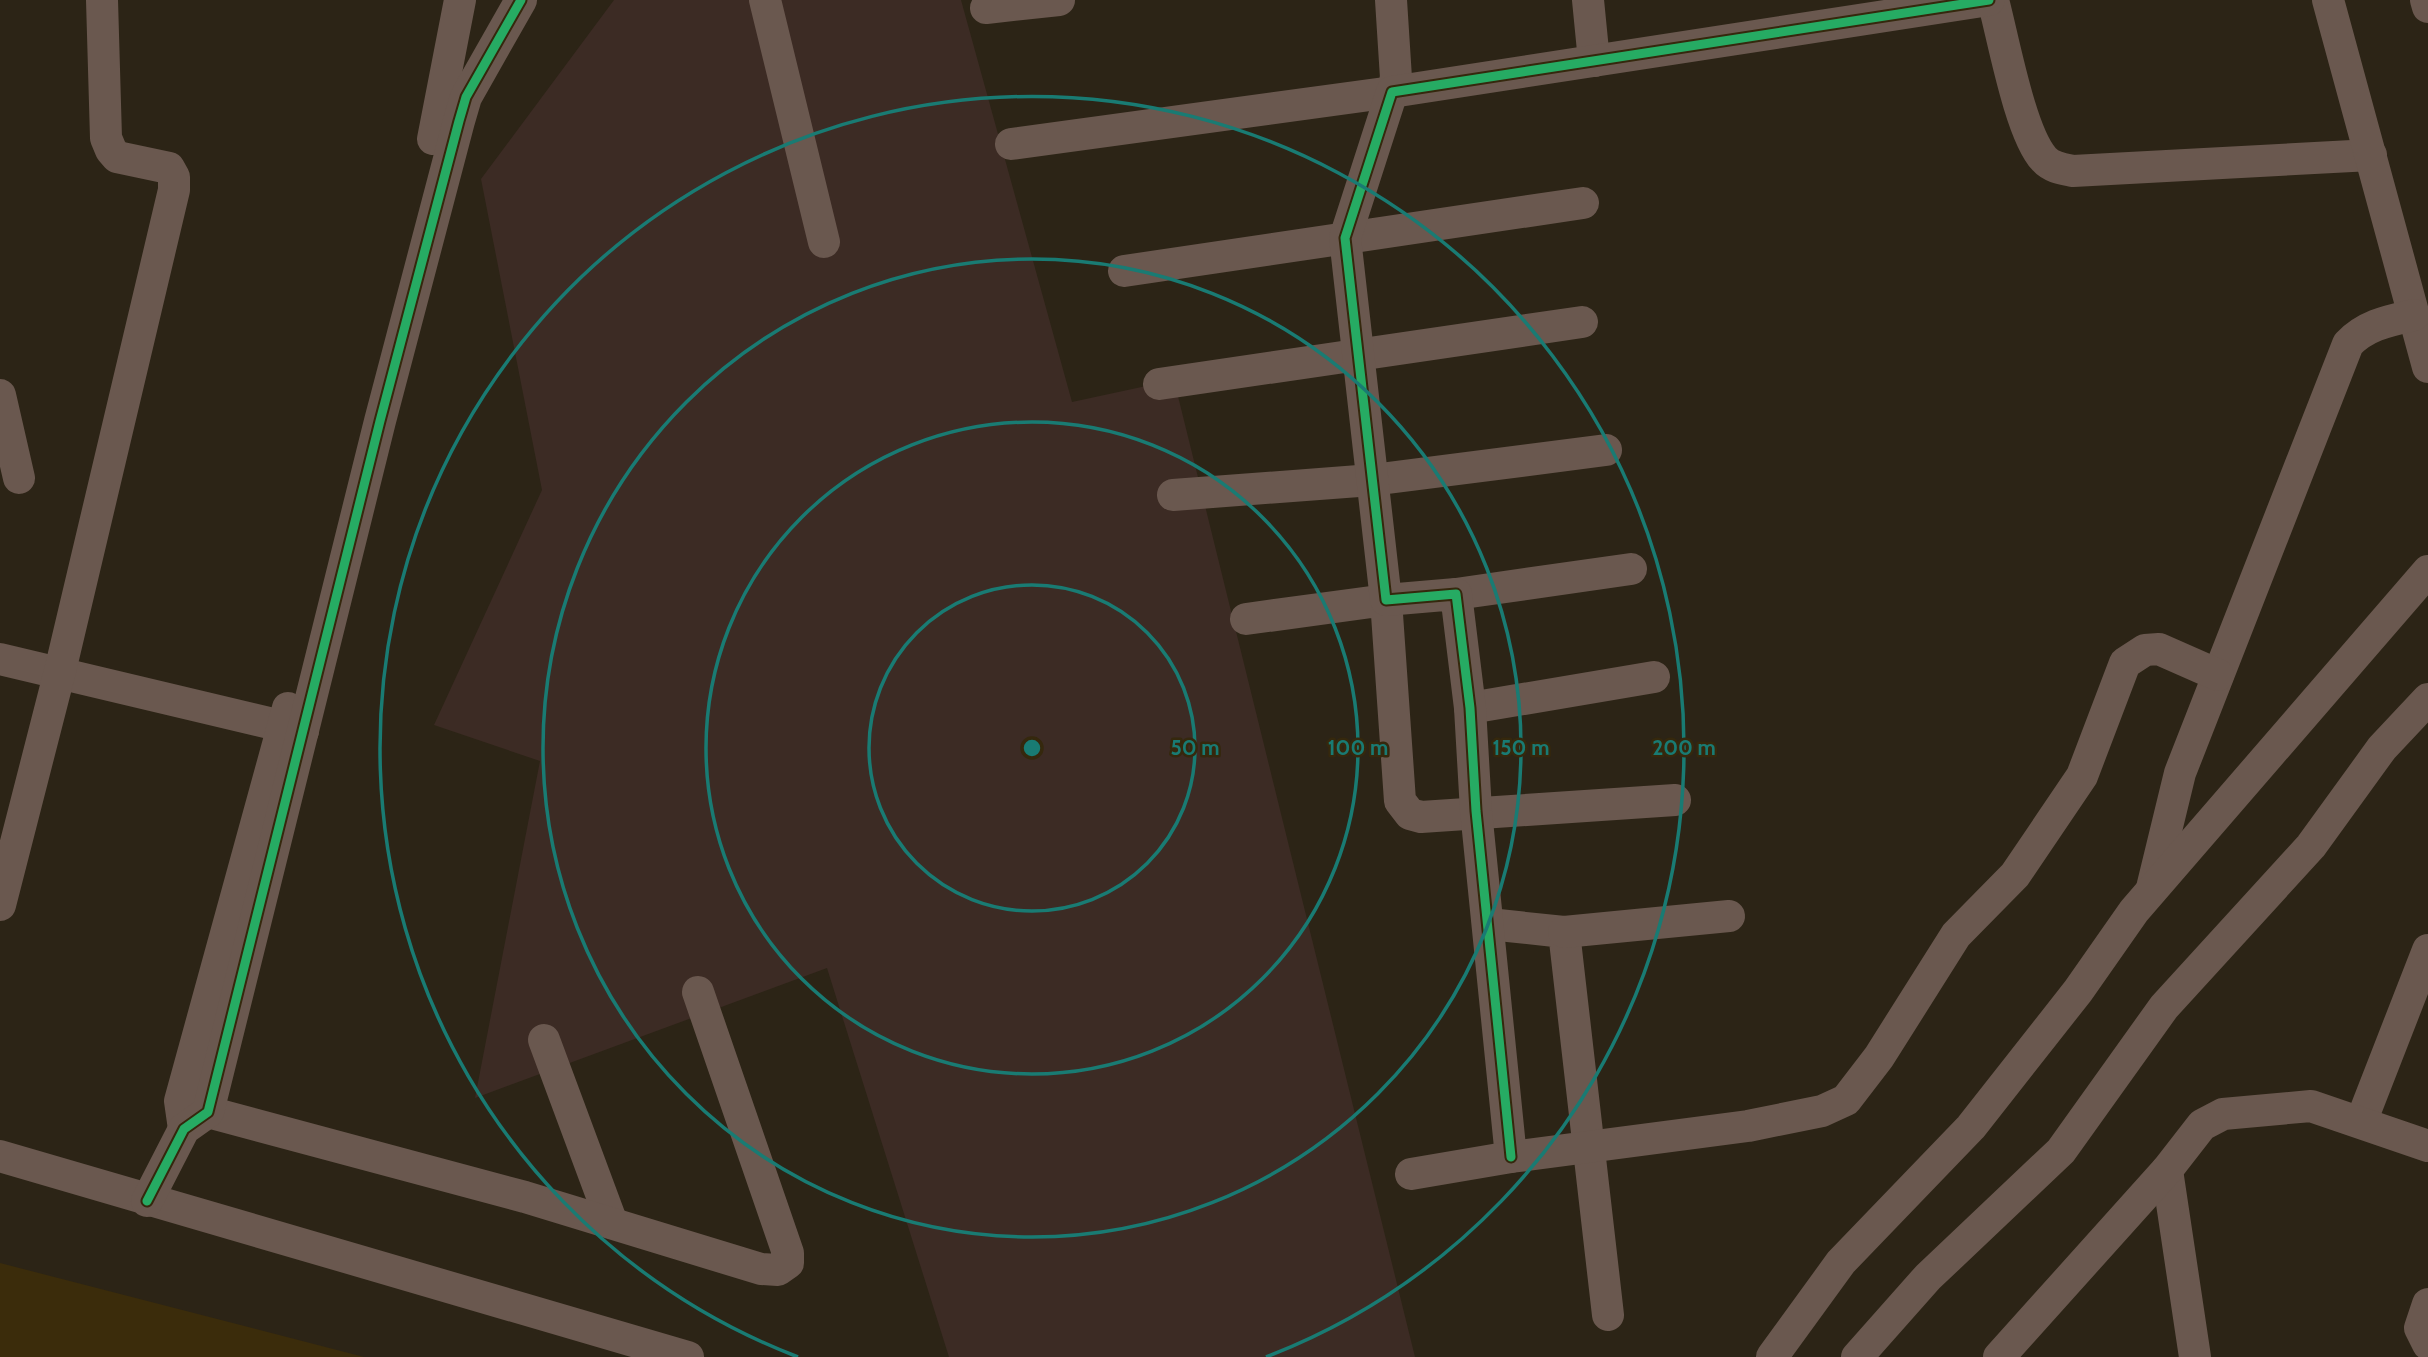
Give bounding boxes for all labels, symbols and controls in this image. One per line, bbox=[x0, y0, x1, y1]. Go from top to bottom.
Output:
text: 50 m bbox=[1170, 735, 1220, 760]
text: 100 m bbox=[1328, 735, 1388, 760]
text: 150 m bbox=[1493, 735, 1549, 760]
text: 200 m bbox=[1652, 735, 1716, 760]
centre of rings bbox=[1020, 736, 1044, 760]

